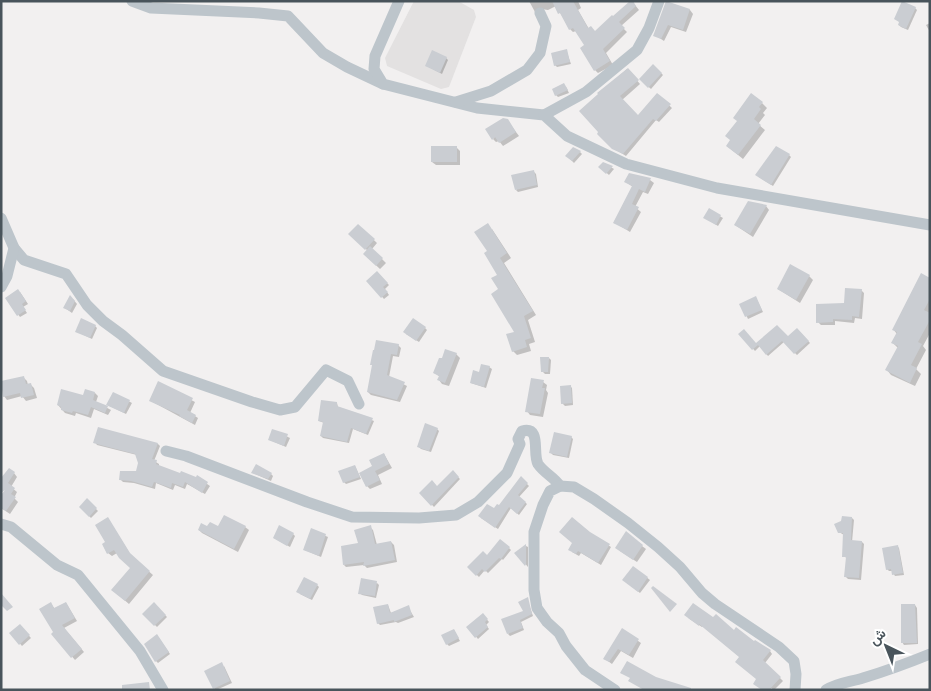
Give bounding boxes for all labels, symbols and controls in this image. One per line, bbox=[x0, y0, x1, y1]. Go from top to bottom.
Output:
north arrow bbox=[861, 621, 911, 671]
text: ش bbox=[866, 625, 890, 649]

